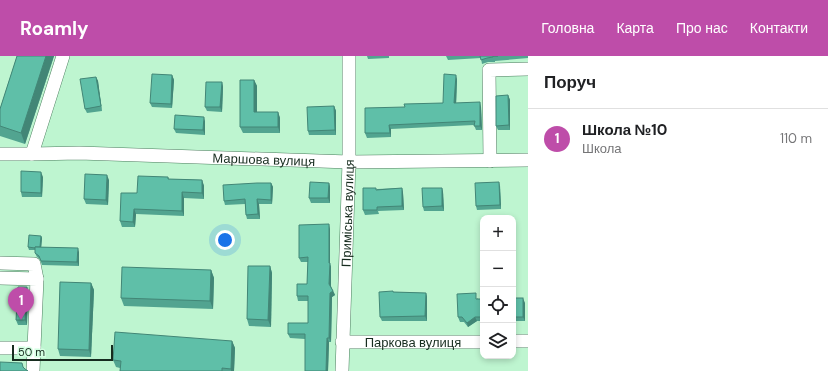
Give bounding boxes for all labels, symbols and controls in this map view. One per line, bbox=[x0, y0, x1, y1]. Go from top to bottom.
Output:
text: Roamly bbox=[20, 16, 89, 41]
text: Головна bbox=[541, 19, 594, 37]
text: Карта bbox=[616, 19, 654, 37]
text: Про нас bbox=[676, 19, 728, 37]
text: Контакти bbox=[750, 19, 808, 37]
text: Поруч bbox=[544, 71, 596, 93]
text: Школа №10 bbox=[582, 120, 667, 140]
text: 1 bbox=[555, 130, 559, 147]
text: 110 m bbox=[780, 130, 812, 147]
text: Школа bbox=[582, 140, 622, 157]
street label: Маршова вулиця bbox=[212, 149, 316, 169]
street label: Приміська вулиця bbox=[337, 159, 358, 267]
map controls bbox=[480, 215, 516, 359]
button: + bbox=[480, 215, 516, 251]
your location bbox=[215, 230, 235, 250]
button: − bbox=[480, 251, 516, 287]
pin: 1 bbox=[8, 287, 34, 320]
button: locate bbox=[480, 287, 516, 323]
button: layers bbox=[480, 323, 516, 359]
street label: Паркова вулиця bbox=[365, 334, 461, 351]
scale bar bbox=[12, 343, 113, 362]
text: 50 m bbox=[18, 345, 45, 359]

